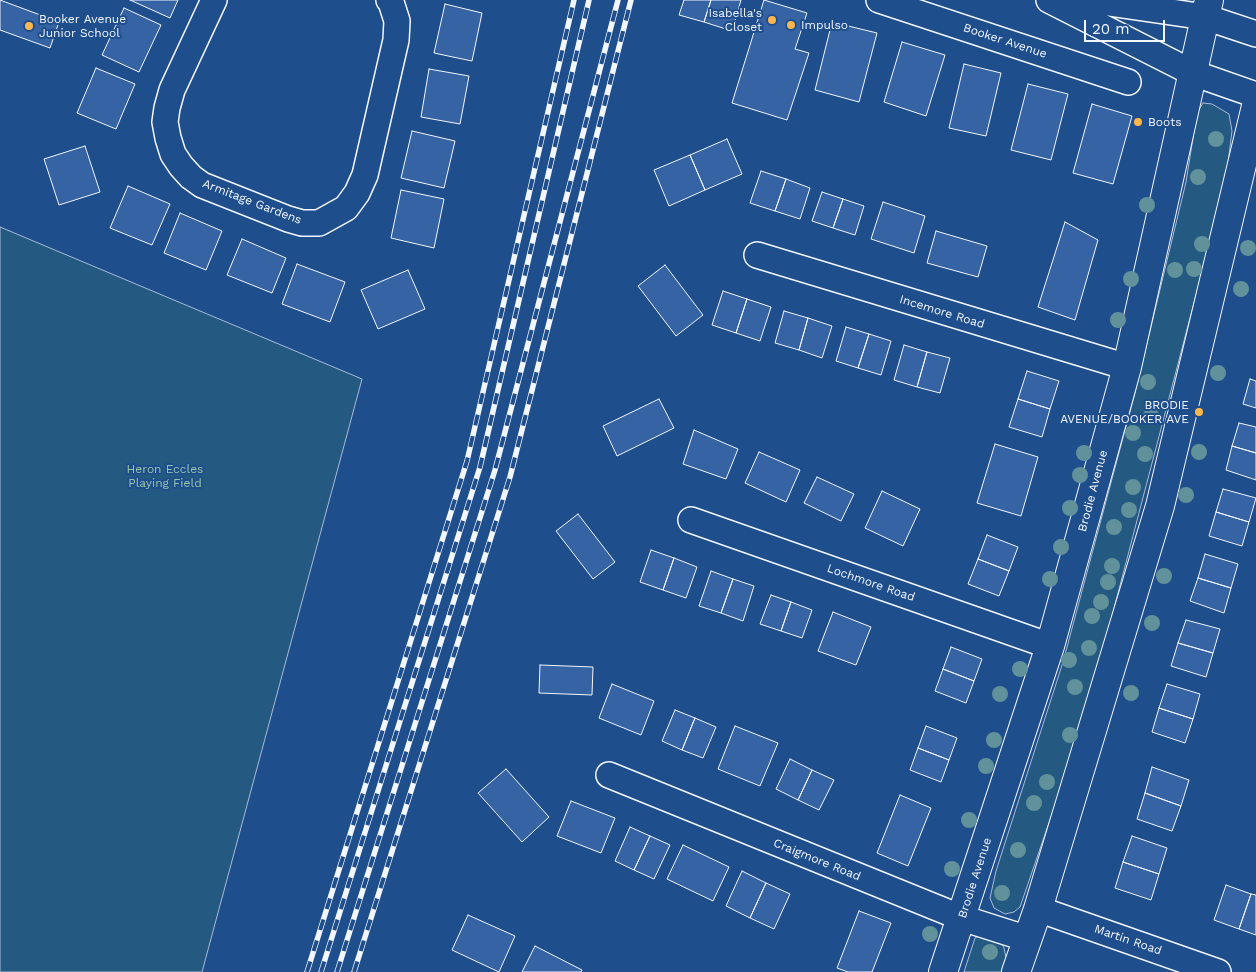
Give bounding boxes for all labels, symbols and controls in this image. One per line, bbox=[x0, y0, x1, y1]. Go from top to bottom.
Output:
place label: Isabella's Closet bbox=[708, 6, 762, 34]
scale bar bbox=[1086, 10, 1167, 42]
place label: Booker Avenue Junior School bbox=[39, 12, 126, 40]
marker: Isabella's Closet bbox=[766, 14, 778, 26]
place label: Impulso bbox=[801, 18, 848, 32]
marker: Impulso bbox=[785, 19, 797, 31]
marker: Booker Avenue Junior School bbox=[23, 20, 35, 32]
text: 20 m bbox=[1092, 20, 1130, 38]
street label: Booker Avenue bbox=[961, 21, 1049, 61]
place label: Boots bbox=[1148, 115, 1181, 129]
marker: Boots bbox=[1132, 116, 1144, 128]
street label: Armitage Gardens bbox=[200, 176, 304, 228]
street label: Incemore Road bbox=[898, 292, 986, 332]
place label: BRODIE AVENUE/BOOKER AVE bbox=[1060, 398, 1189, 426]
marker: BRODIE AVENUE/BOOKER AVE bbox=[1193, 406, 1205, 418]
street label: Brodie Avenue bbox=[1075, 449, 1111, 533]
park label: Heron Eccles Playing Field bbox=[127, 462, 203, 490]
street label: Lochmore Road bbox=[825, 561, 917, 605]
street label: Craigmore Road bbox=[771, 836, 863, 884]
street label: Brodie Avenue bbox=[955, 836, 995, 920]
street label: Martin Road bbox=[1092, 922, 1164, 958]

